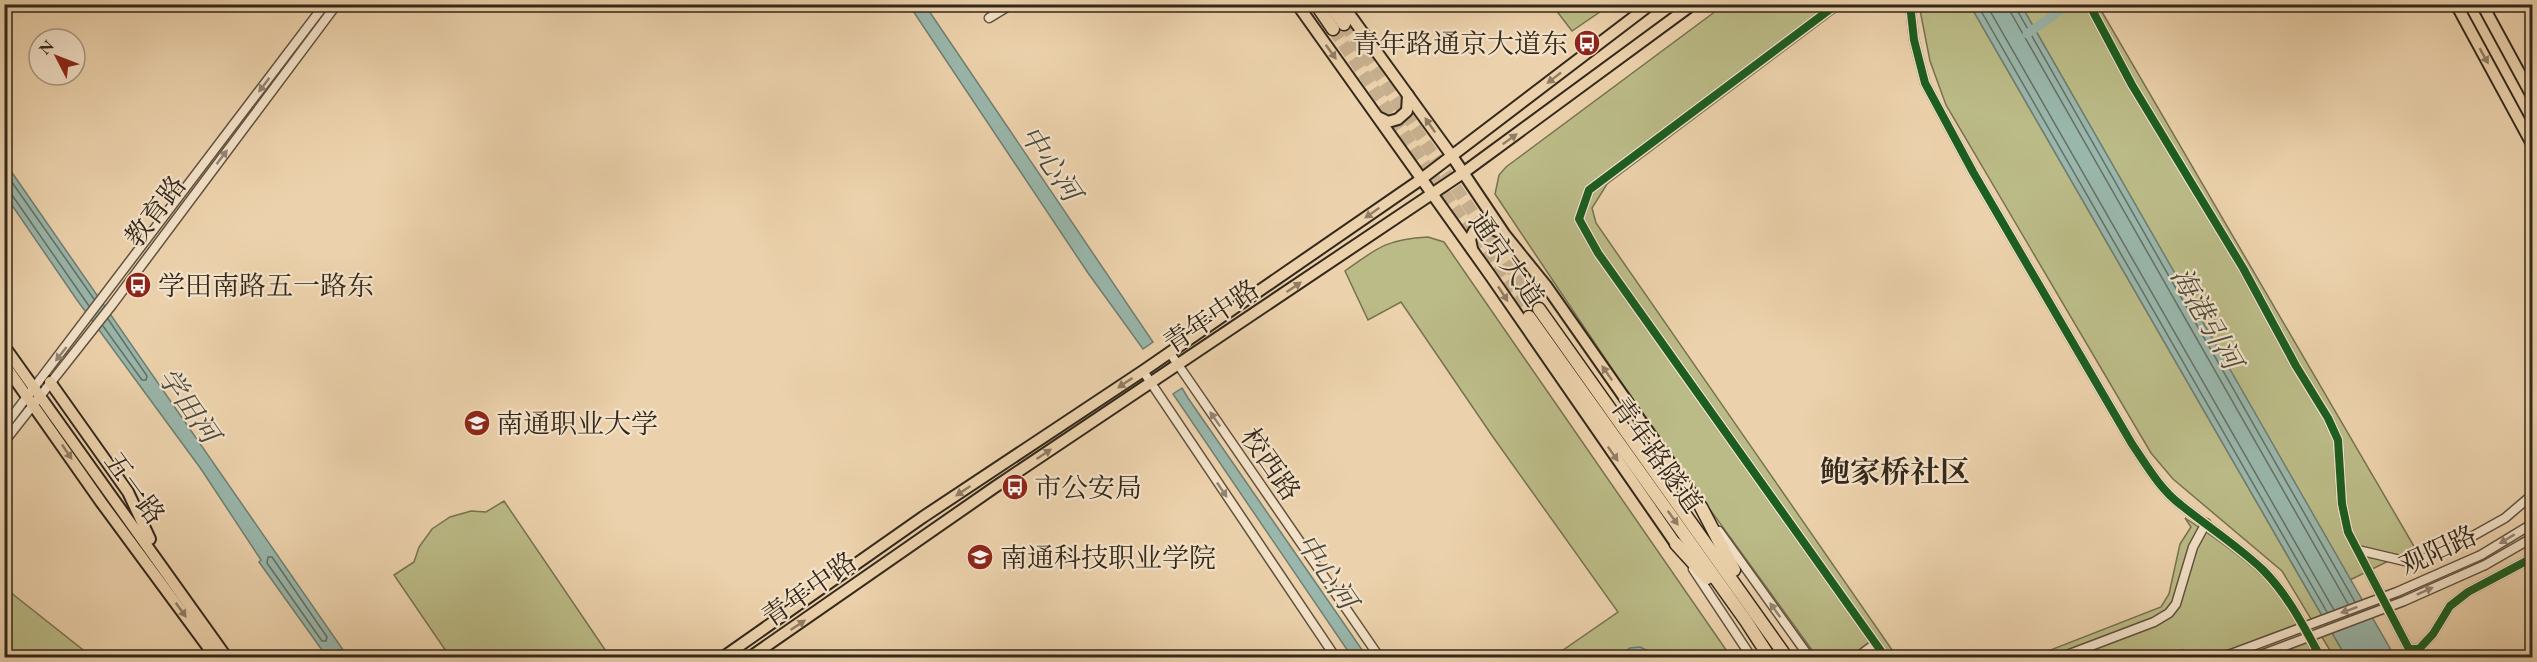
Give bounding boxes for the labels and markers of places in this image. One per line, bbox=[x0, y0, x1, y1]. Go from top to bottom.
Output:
place label: 青年路通京大道东 bbox=[1352, 26, 1568, 61]
bus stop icon: 青年路通京大道东 bbox=[1572, 28, 1602, 58]
place label: 学田南路五一路东 bbox=[158, 268, 374, 303]
bus stop icon: 学田南路五一路东 bbox=[123, 270, 153, 300]
place label: 南通职业大学 bbox=[496, 406, 658, 441]
school or university icon: 南通职业大学 bbox=[462, 408, 492, 438]
place label: 市公安局 bbox=[1034, 470, 1142, 505]
bus stop icon: 市公安局 bbox=[1000, 472, 1030, 502]
place label: 南通科技职业学院 bbox=[1000, 540, 1216, 575]
school or university icon: 南通科技职业学院 bbox=[965, 542, 995, 572]

